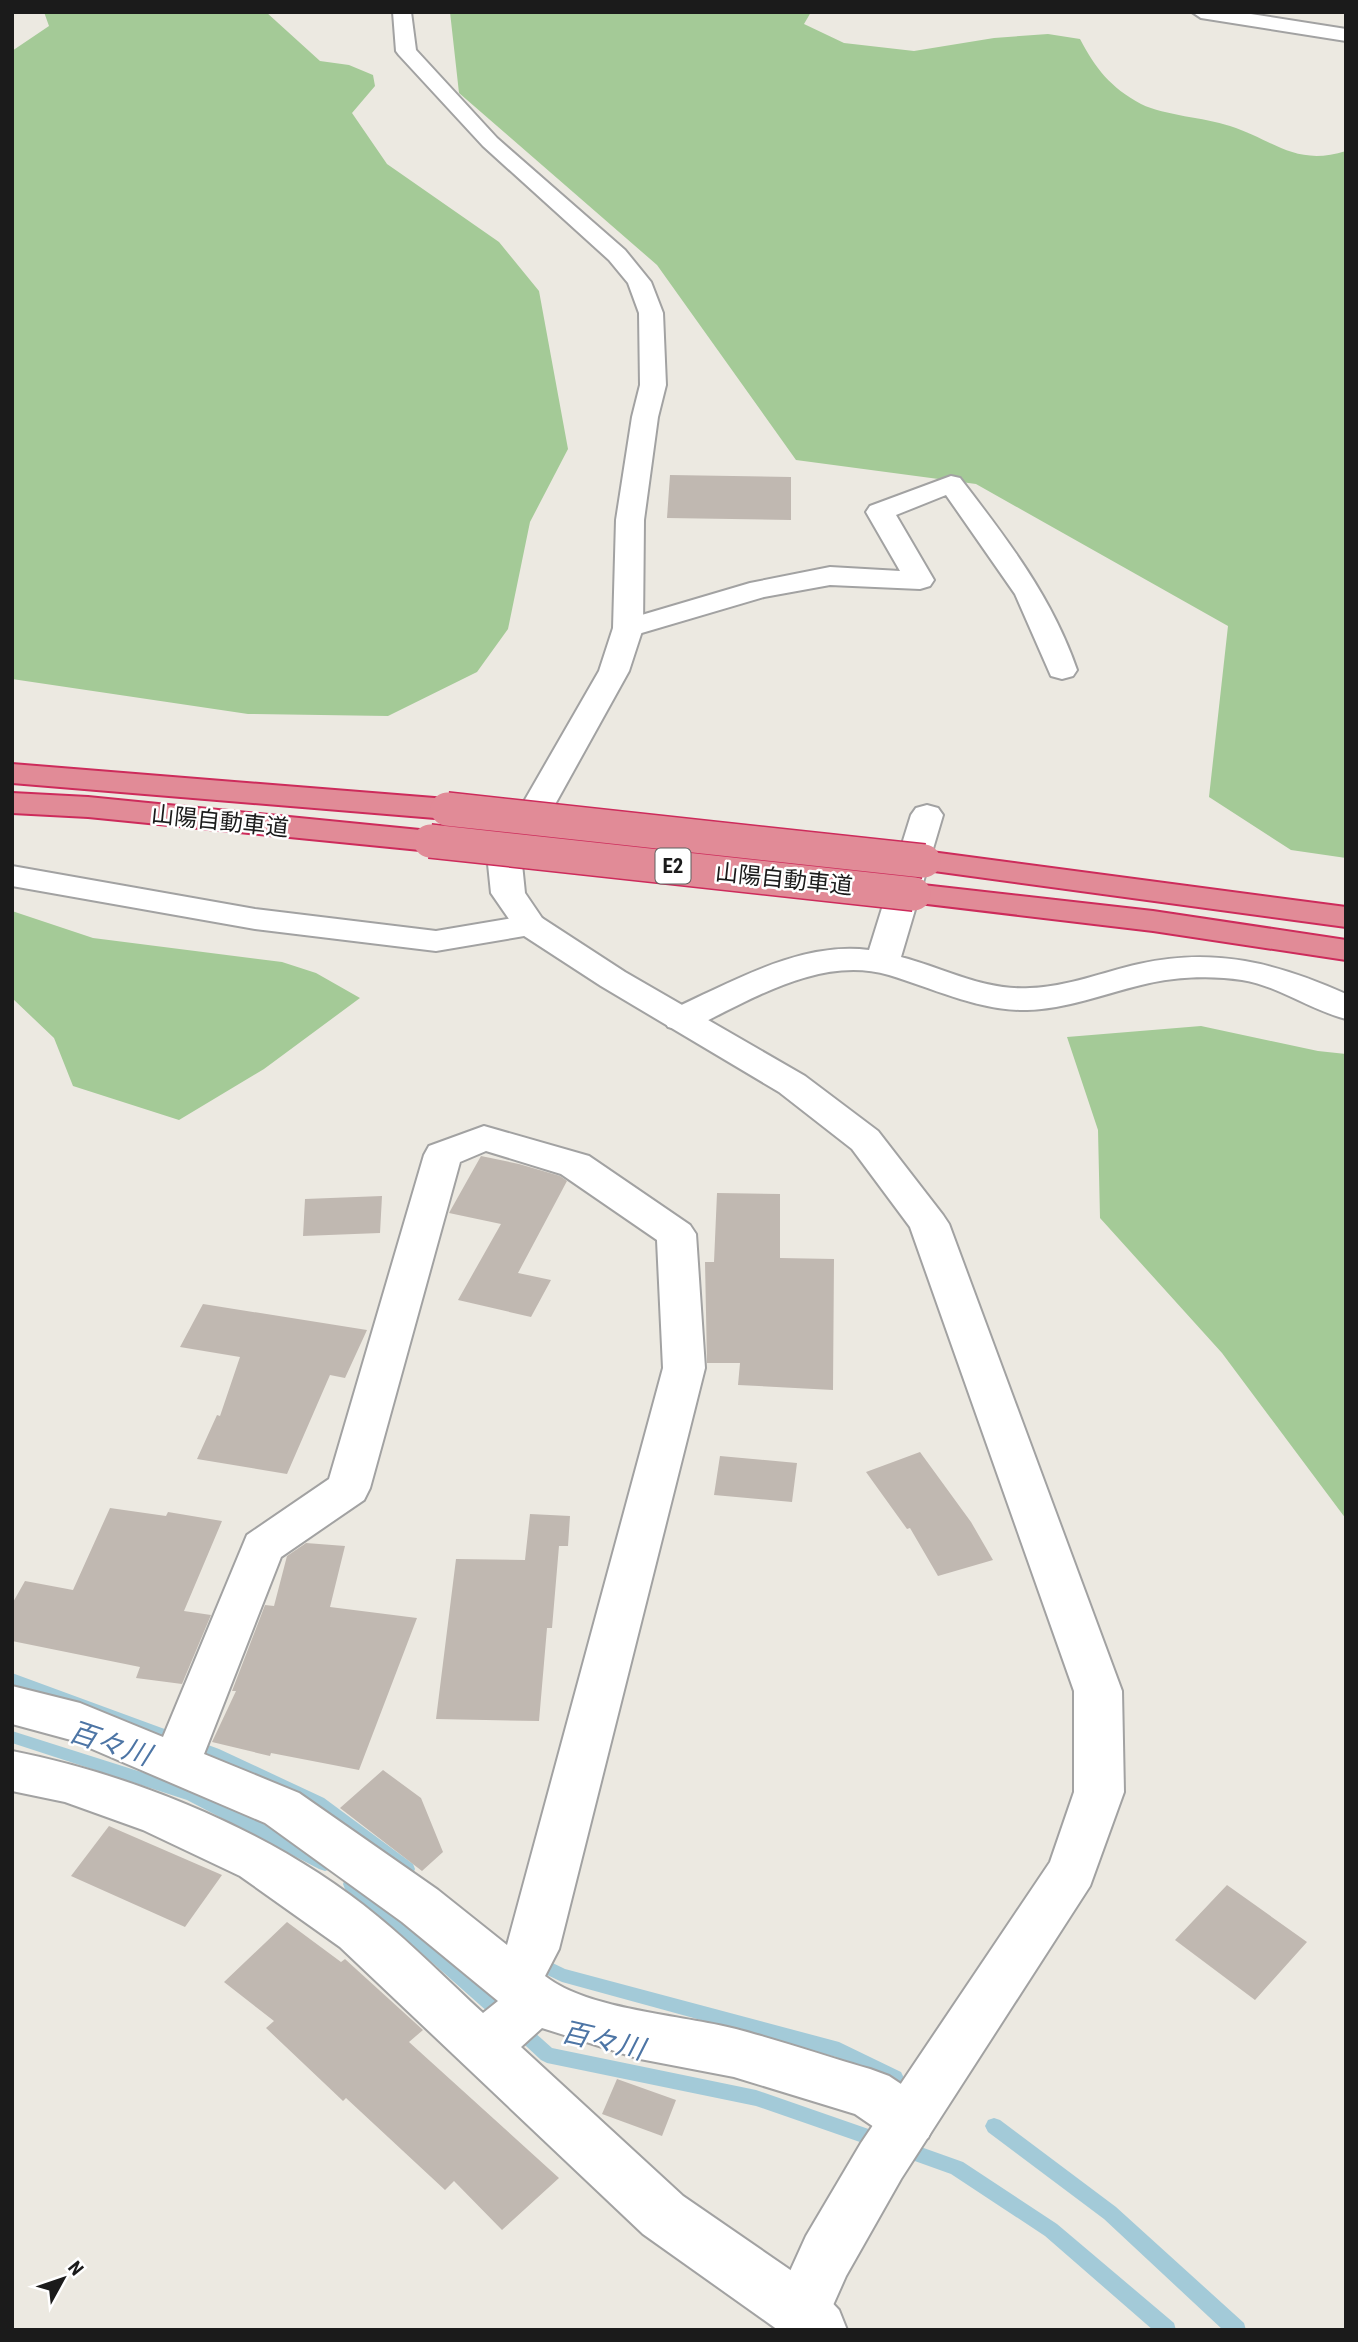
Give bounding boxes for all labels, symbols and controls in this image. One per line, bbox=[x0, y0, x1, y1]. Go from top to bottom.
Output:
street label: 山陽自動車道 bbox=[150, 801, 290, 842]
road number: E2 bbox=[656, 848, 690, 884]
street label: 山陽自動車道 bbox=[714, 859, 854, 900]
water label: 百々川 bbox=[65, 1715, 158, 1773]
water label: 百々川 bbox=[558, 2015, 650, 2067]
north arrow bbox=[28, 2244, 98, 2314]
text: N bbox=[63, 2257, 88, 2280]

